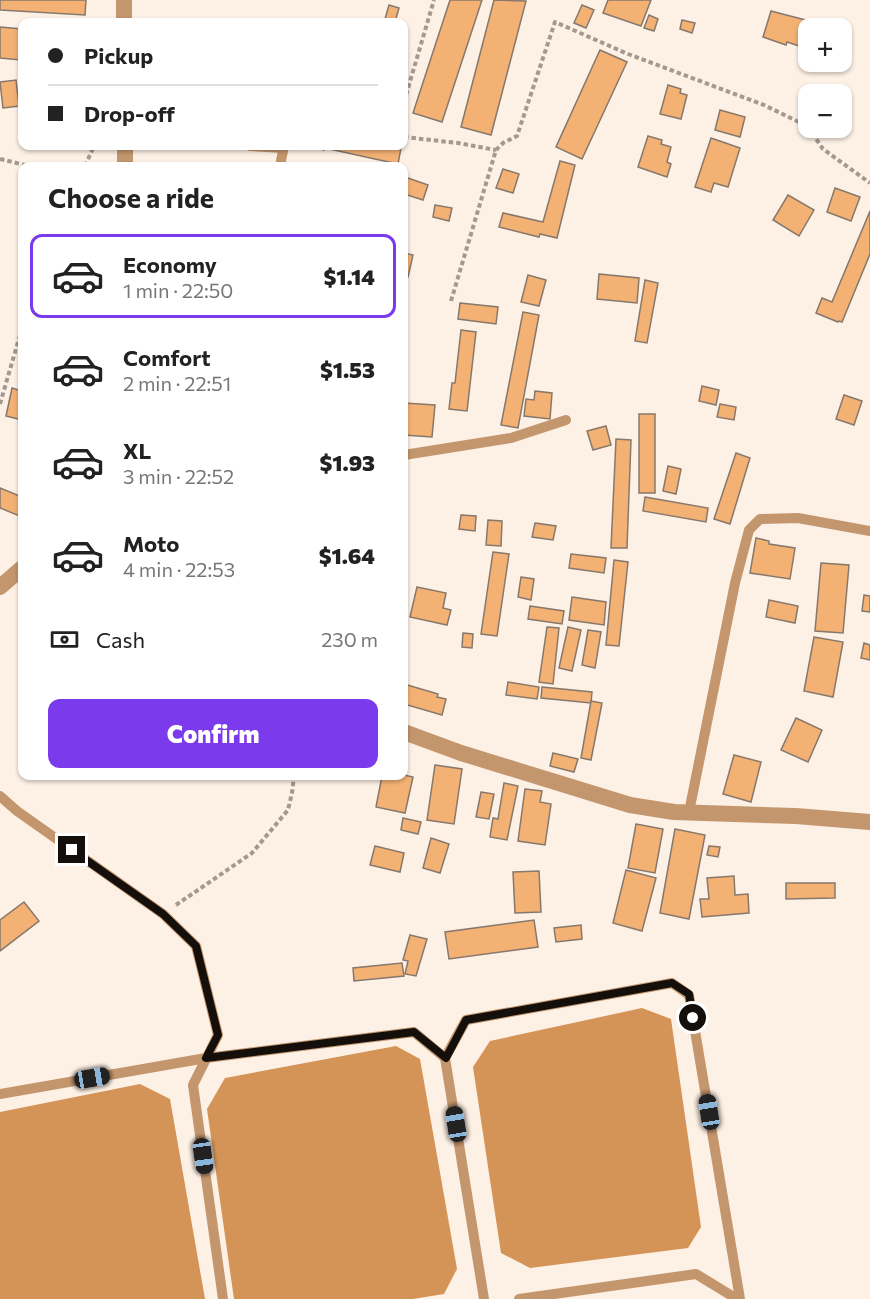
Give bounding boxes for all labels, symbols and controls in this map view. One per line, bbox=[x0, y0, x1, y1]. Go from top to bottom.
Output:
map controls bbox=[798, 18, 852, 138]
button: + bbox=[798, 18, 852, 72]
text: Pickup bbox=[84, 42, 153, 69]
button: − bbox=[798, 84, 852, 138]
text: Drop-off bbox=[84, 100, 175, 127]
text: Choose a ride bbox=[48, 181, 214, 214]
icon: car bbox=[51, 249, 105, 303]
text: Economy bbox=[123, 251, 217, 278]
text: $1.14 bbox=[323, 263, 375, 290]
text: 1 min · 22:50 bbox=[123, 278, 233, 302]
icon: car bbox=[51, 342, 105, 396]
text: Comfort bbox=[123, 344, 211, 371]
text: $1.53 bbox=[320, 356, 375, 383]
text: 2 min · 22:51 bbox=[123, 371, 231, 395]
icon: car bbox=[51, 435, 105, 489]
text: XL bbox=[123, 437, 151, 464]
text: $1.93 bbox=[320, 449, 375, 476]
text: 3 min · 22:52 bbox=[123, 464, 234, 488]
icon: car bbox=[51, 528, 105, 582]
text: Moto bbox=[123, 530, 179, 557]
text: $1.64 bbox=[319, 542, 375, 569]
text: 4 min · 22:53 bbox=[123, 557, 235, 581]
icon: cash bbox=[48, 623, 81, 656]
text: Cash bbox=[96, 626, 145, 653]
text: 230 m bbox=[321, 627, 378, 651]
button: Confirm bbox=[48, 699, 378, 768]
route end bbox=[58, 836, 85, 863]
route start bbox=[679, 1004, 706, 1031]
car bbox=[73, 1066, 111, 1090]
car bbox=[697, 1093, 721, 1131]
car bbox=[444, 1105, 468, 1143]
car bbox=[192, 1137, 214, 1175]

